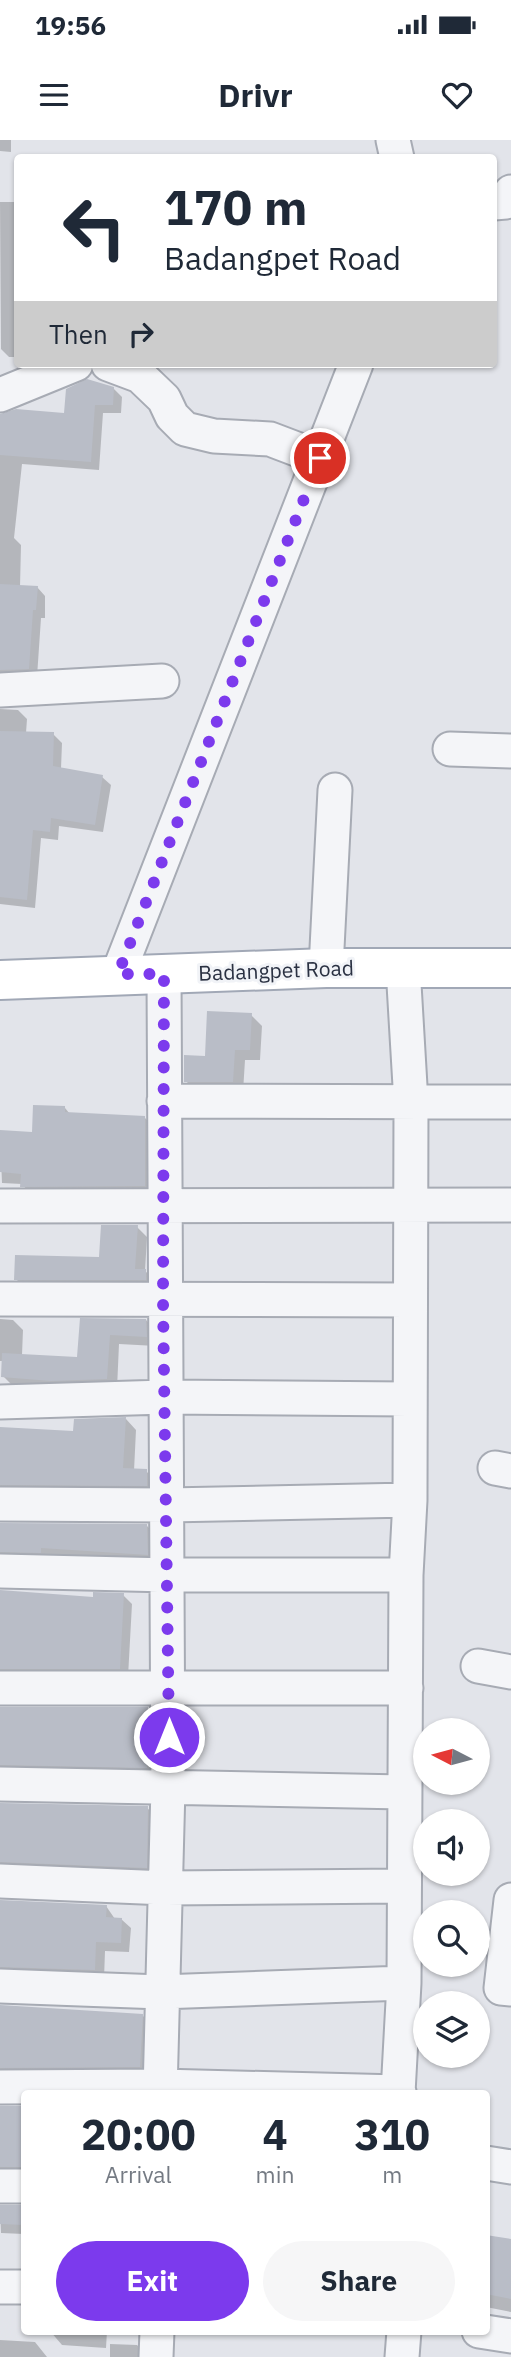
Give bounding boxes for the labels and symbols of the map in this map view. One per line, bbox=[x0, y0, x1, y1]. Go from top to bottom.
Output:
pin bbox=[290, 428, 350, 488]
street label: Badangpet Road bbox=[198, 953, 354, 987]
position arrow bbox=[132, 1700, 206, 1774]
north arrow bbox=[413, 1718, 490, 1796]

